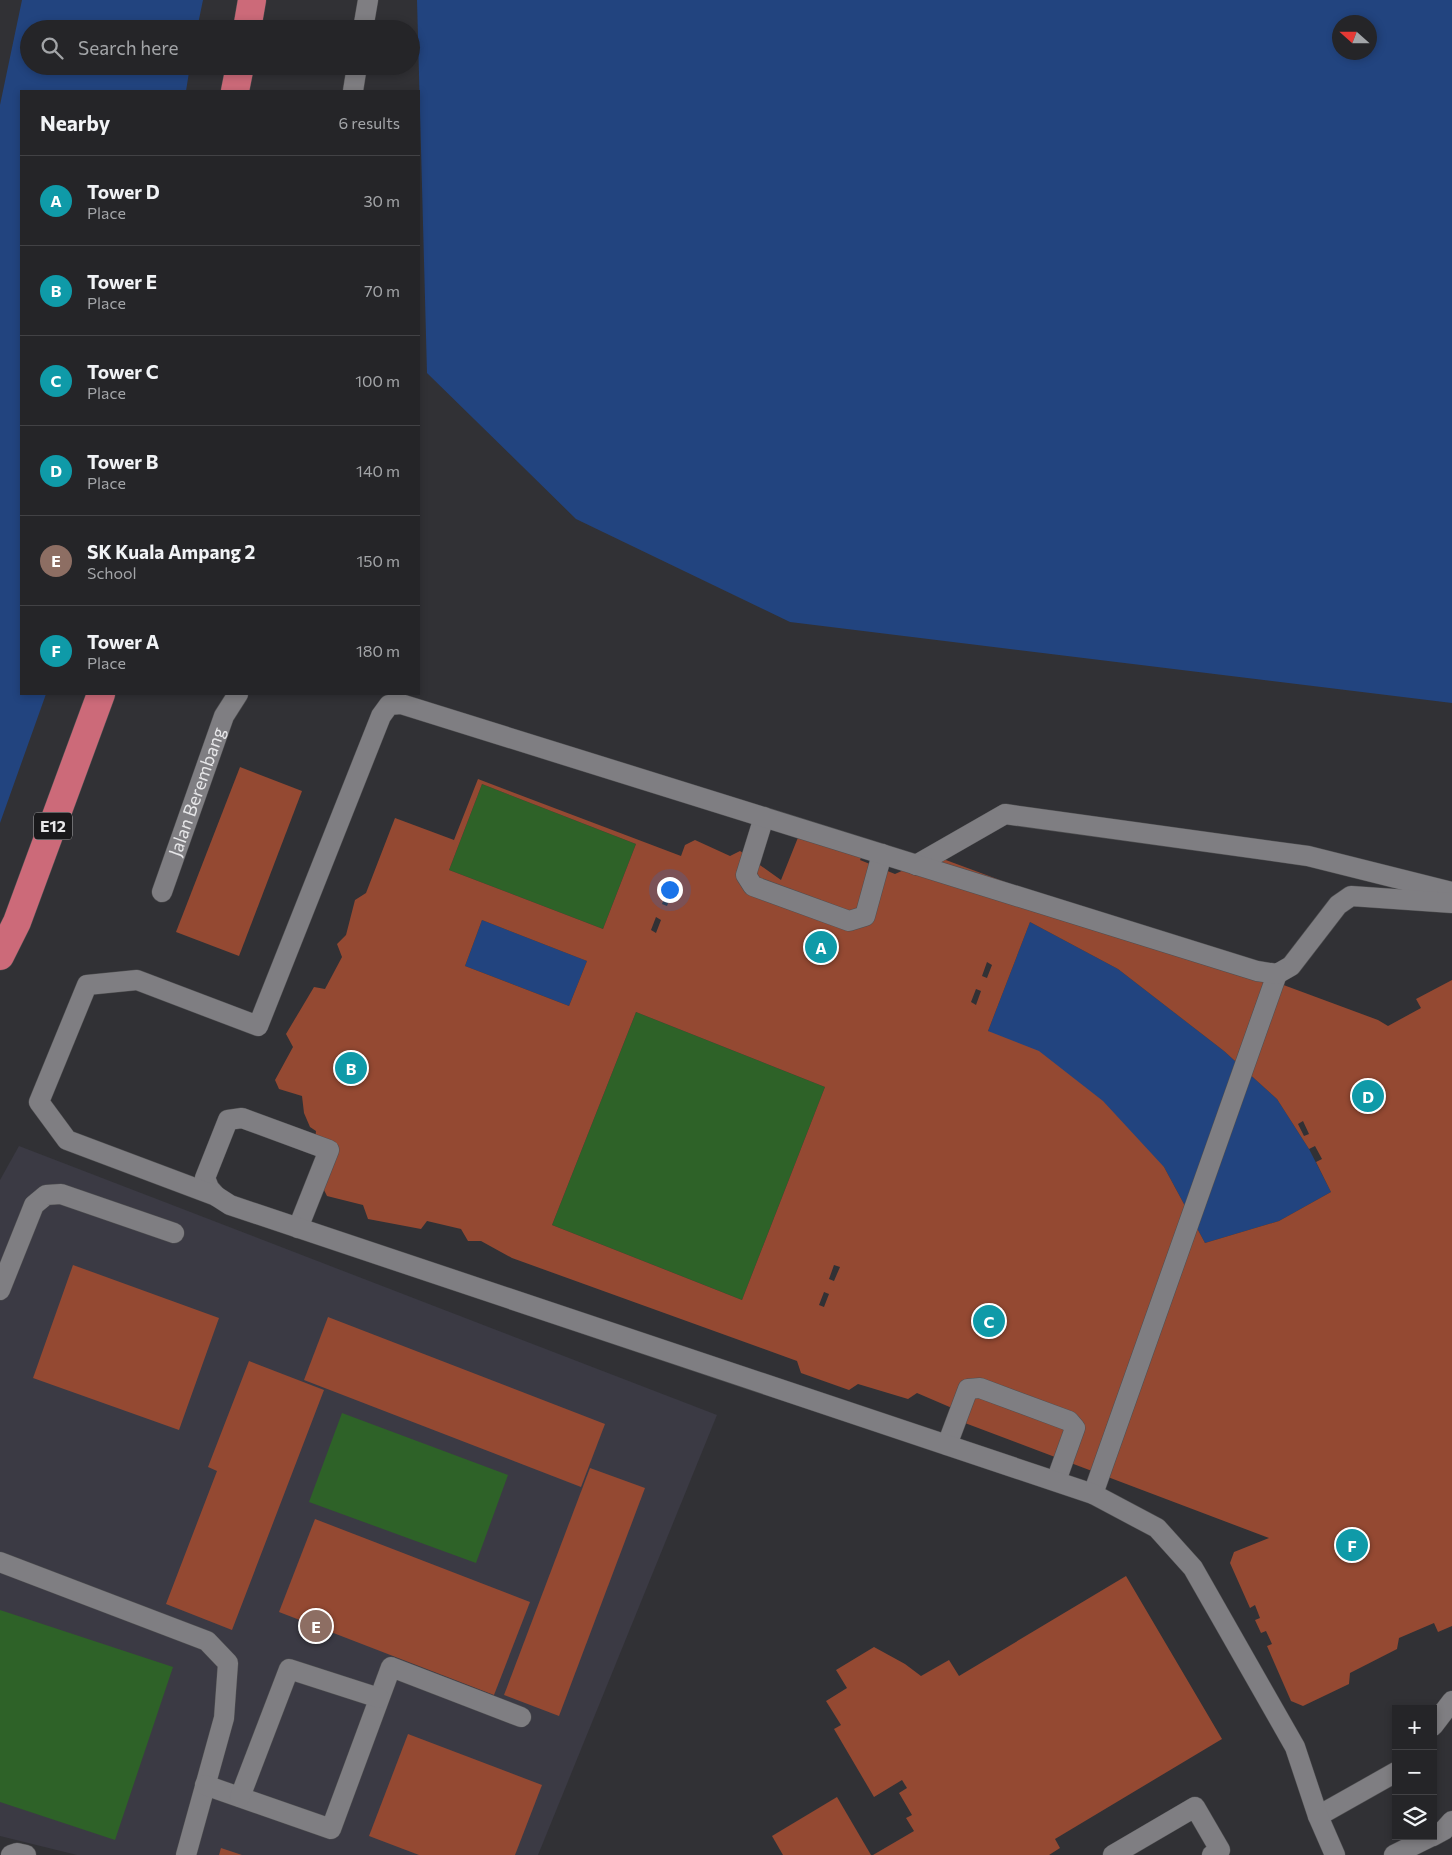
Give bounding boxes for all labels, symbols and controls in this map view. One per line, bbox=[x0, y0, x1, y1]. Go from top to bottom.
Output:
north arrow bbox=[1332, 15, 1377, 60]
search box bbox=[20, 20, 420, 75]
icon: search bbox=[38, 34, 66, 62]
text: Search here bbox=[78, 36, 178, 59]
text: Nearby bbox=[40, 110, 110, 135]
text: 6 results bbox=[339, 113, 400, 132]
text: Tower D bbox=[87, 180, 160, 203]
text: A bbox=[50, 191, 62, 210]
text: 30 m bbox=[363, 191, 400, 210]
text: Place bbox=[87, 203, 126, 222]
text: Tower E bbox=[87, 270, 157, 293]
text: B bbox=[51, 281, 61, 300]
text: 70 m bbox=[364, 281, 400, 300]
text: Place bbox=[87, 293, 126, 312]
text: Tower C bbox=[87, 360, 159, 383]
text: C bbox=[51, 371, 61, 390]
text: 100 m bbox=[355, 371, 400, 390]
text: Place bbox=[87, 383, 126, 402]
text: Tower B bbox=[87, 450, 158, 473]
text: D bbox=[50, 461, 62, 480]
text: 140 m bbox=[356, 461, 400, 480]
text: Place bbox=[87, 473, 126, 492]
text: SK Kuala Ampang 2 bbox=[87, 540, 255, 563]
text: E bbox=[51, 551, 61, 570]
text: 150 m bbox=[357, 551, 400, 570]
text: School bbox=[87, 563, 137, 582]
text: Tower A bbox=[87, 630, 159, 653]
text: F bbox=[51, 641, 61, 660]
text: 180 m bbox=[356, 641, 400, 660]
text: Place bbox=[87, 653, 126, 672]
street label: Jalan Berembang bbox=[163, 724, 229, 859]
road number: E12 bbox=[34, 812, 72, 839]
your location bbox=[657, 877, 683, 903]
pin: A bbox=[805, 928, 837, 966]
pin: B bbox=[335, 1049, 367, 1087]
pin: D bbox=[1352, 1077, 1384, 1115]
pin: C bbox=[973, 1302, 1005, 1340]
pin: F bbox=[1336, 1526, 1368, 1564]
pin: E bbox=[300, 1607, 332, 1645]
map controls bbox=[1392, 1705, 1437, 1840]
button: + bbox=[1392, 1705, 1437, 1750]
button: − bbox=[1392, 1750, 1437, 1795]
button: layers bbox=[1392, 1795, 1437, 1840]

